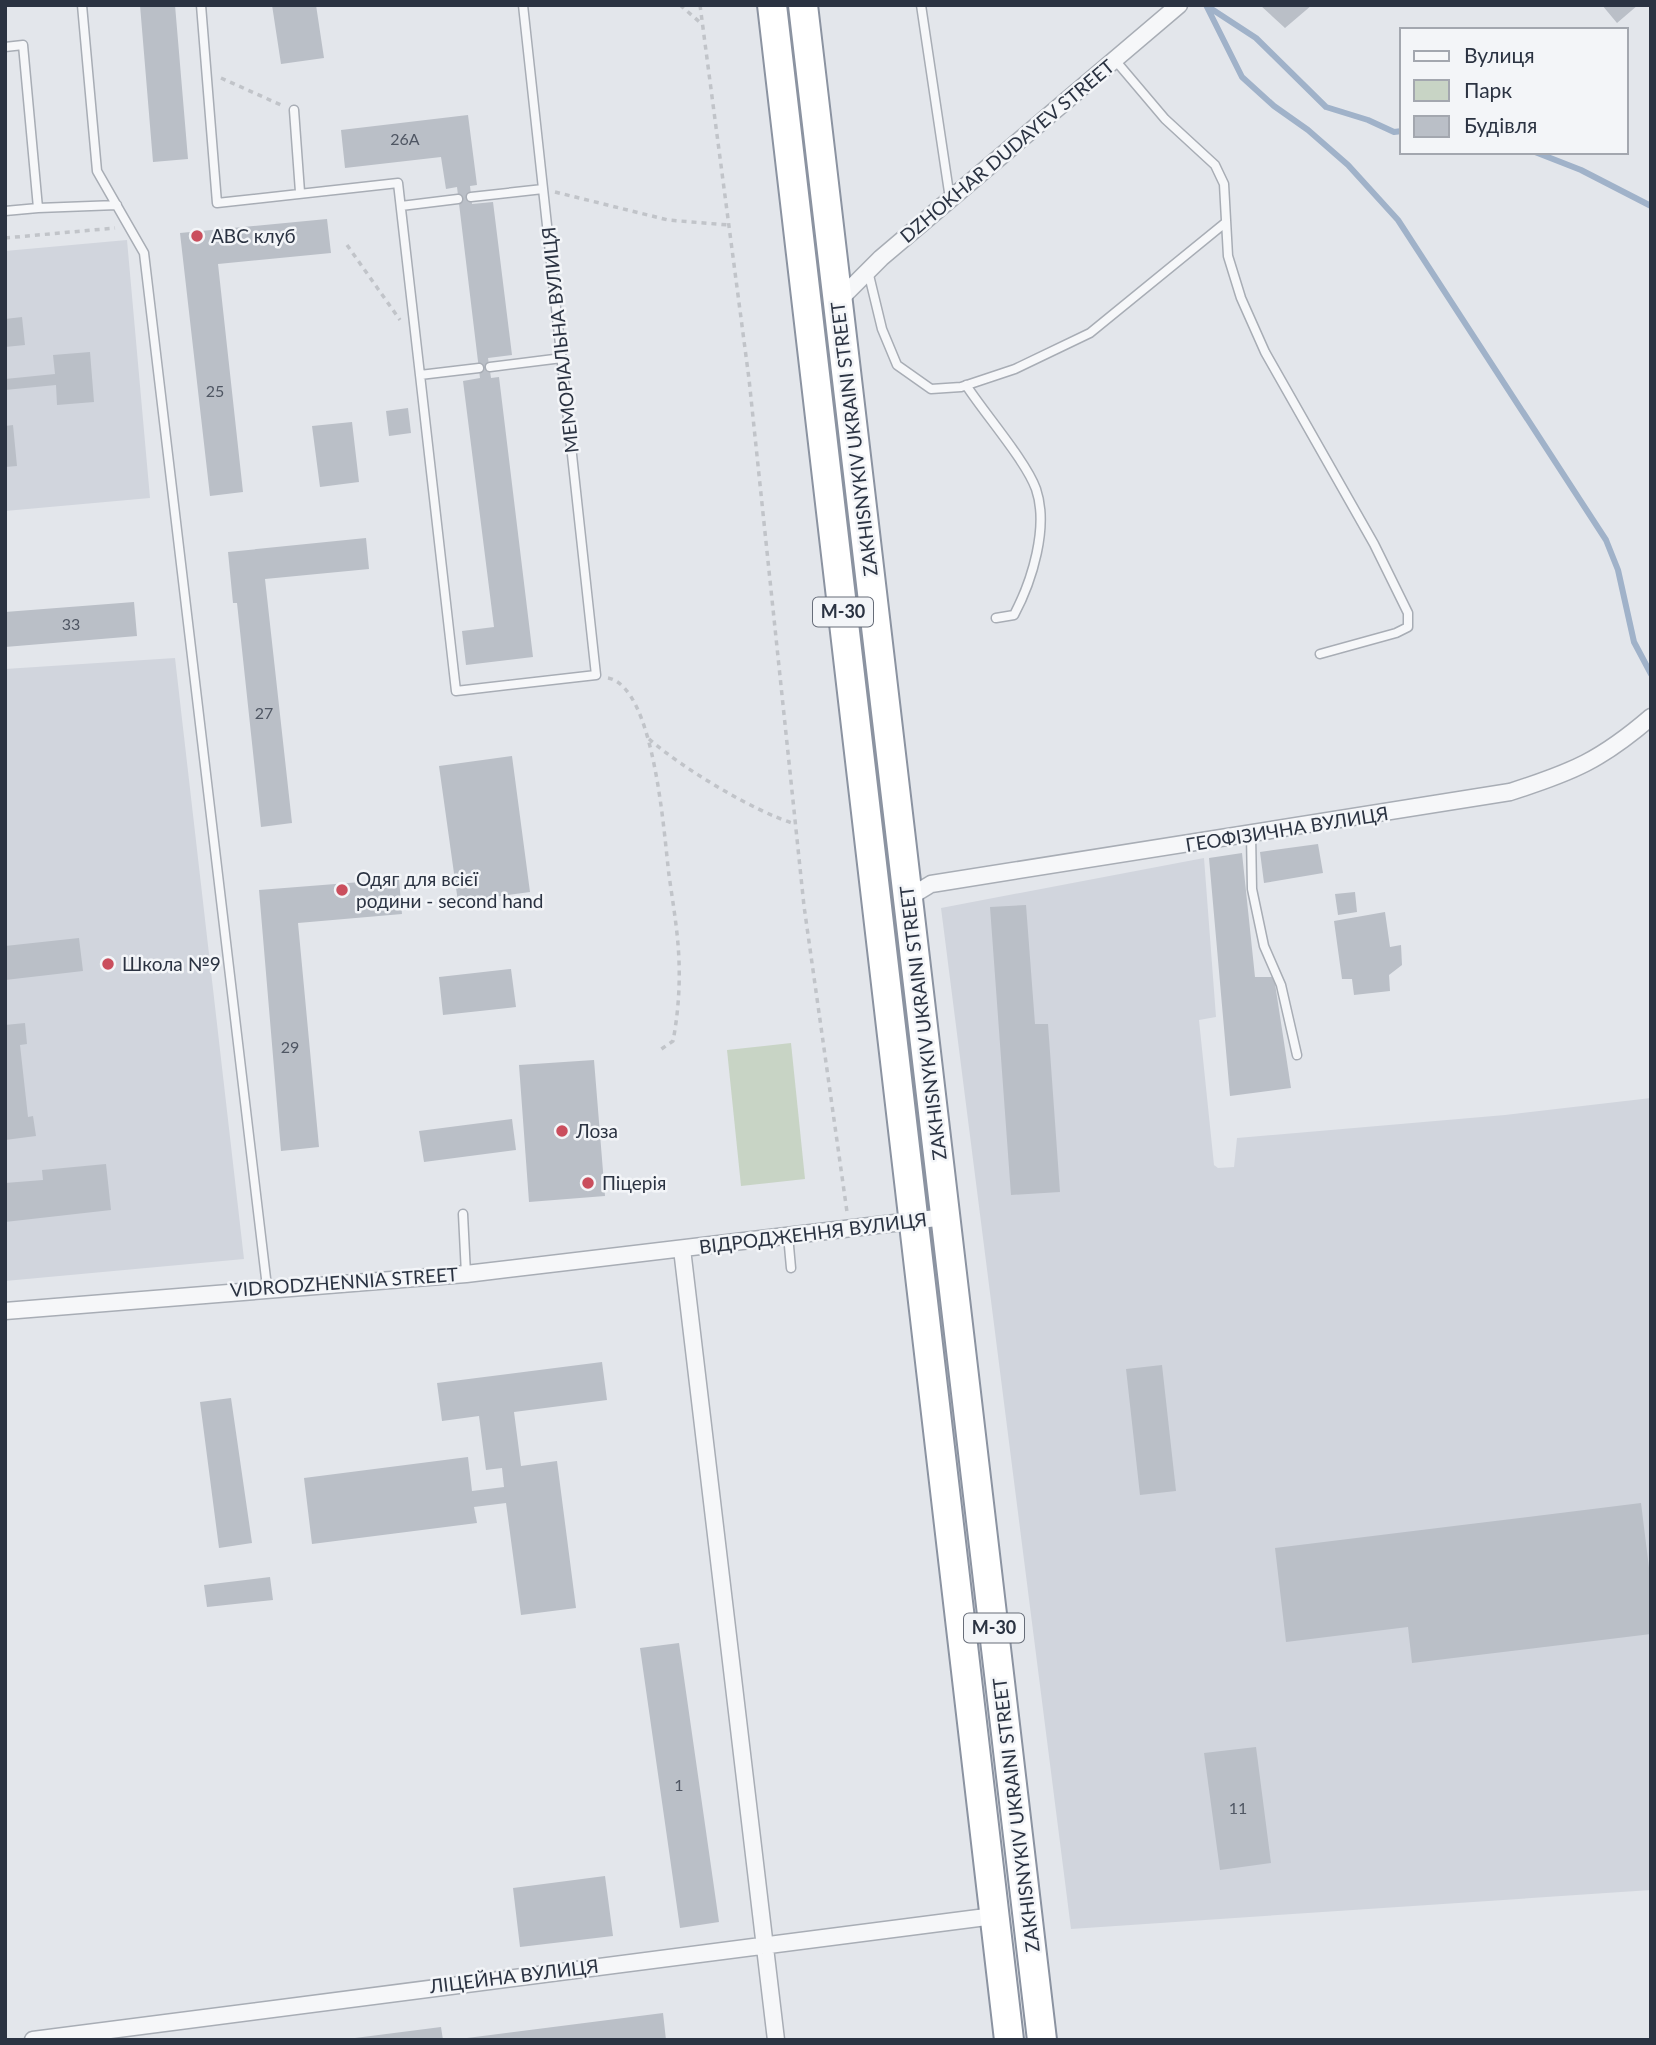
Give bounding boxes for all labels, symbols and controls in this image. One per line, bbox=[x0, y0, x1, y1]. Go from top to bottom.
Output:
legend bbox=[1400, 28, 1628, 154]
text: Вулиця bbox=[1464, 42, 1535, 67]
street label: DZHOKHAR DUDAYEV STREET bbox=[895, 54, 1118, 247]
text: Парк bbox=[1464, 77, 1512, 102]
text: Будівля bbox=[1464, 112, 1537, 137]
house number: 26А bbox=[390, 129, 420, 148]
place label: ABC клуб bbox=[211, 224, 296, 247]
street label: МЕМОРІАЛЬНА ВУЛИЦЯ bbox=[536, 226, 583, 454]
marker: ABC клуб bbox=[189, 228, 205, 244]
street label: ZAKHISNYKIV UKRAINI STREET bbox=[825, 301, 882, 578]
house number: 25 bbox=[206, 381, 224, 400]
road number: М-30 bbox=[813, 598, 873, 626]
house number: 33 bbox=[62, 614, 80, 633]
house number: 27 bbox=[255, 703, 273, 722]
street label: ГЕОФІЗИЧНА ВУЛИЦЯ bbox=[1184, 801, 1390, 856]
place label: Одяг для всієї родини - second hand bbox=[356, 867, 543, 912]
marker: Одяг для всієї родини - second hand bbox=[334, 882, 350, 898]
street label: ZAKHISNYKIV UKRAINI STREET bbox=[894, 885, 951, 1162]
place label: Школа №9 bbox=[122, 952, 221, 975]
marker: Школа №9 bbox=[100, 956, 116, 972]
house number: 29 bbox=[281, 1037, 299, 1056]
place label: Лоза bbox=[575, 1119, 618, 1142]
marker: Лоза bbox=[554, 1123, 570, 1139]
place label: Піцерія bbox=[602, 1171, 666, 1194]
marker: Піцерія bbox=[580, 1175, 596, 1191]
street label: ВІДРОДЖЕННЯ ВУЛИЦЯ bbox=[698, 1207, 928, 1258]
street label: VIDRODZHENNIA STREET bbox=[229, 1262, 459, 1301]
road number: М-30 bbox=[964, 1614, 1024, 1643]
street label: ZAKHISNYKIV UKRAINI STREET bbox=[987, 1677, 1044, 1954]
house number: 1 bbox=[674, 1775, 684, 1794]
house number: 11 bbox=[1229, 1798, 1247, 1817]
street label: ЛІЦЕЙНА ВУЛИЦЯ bbox=[427, 1954, 600, 1997]

